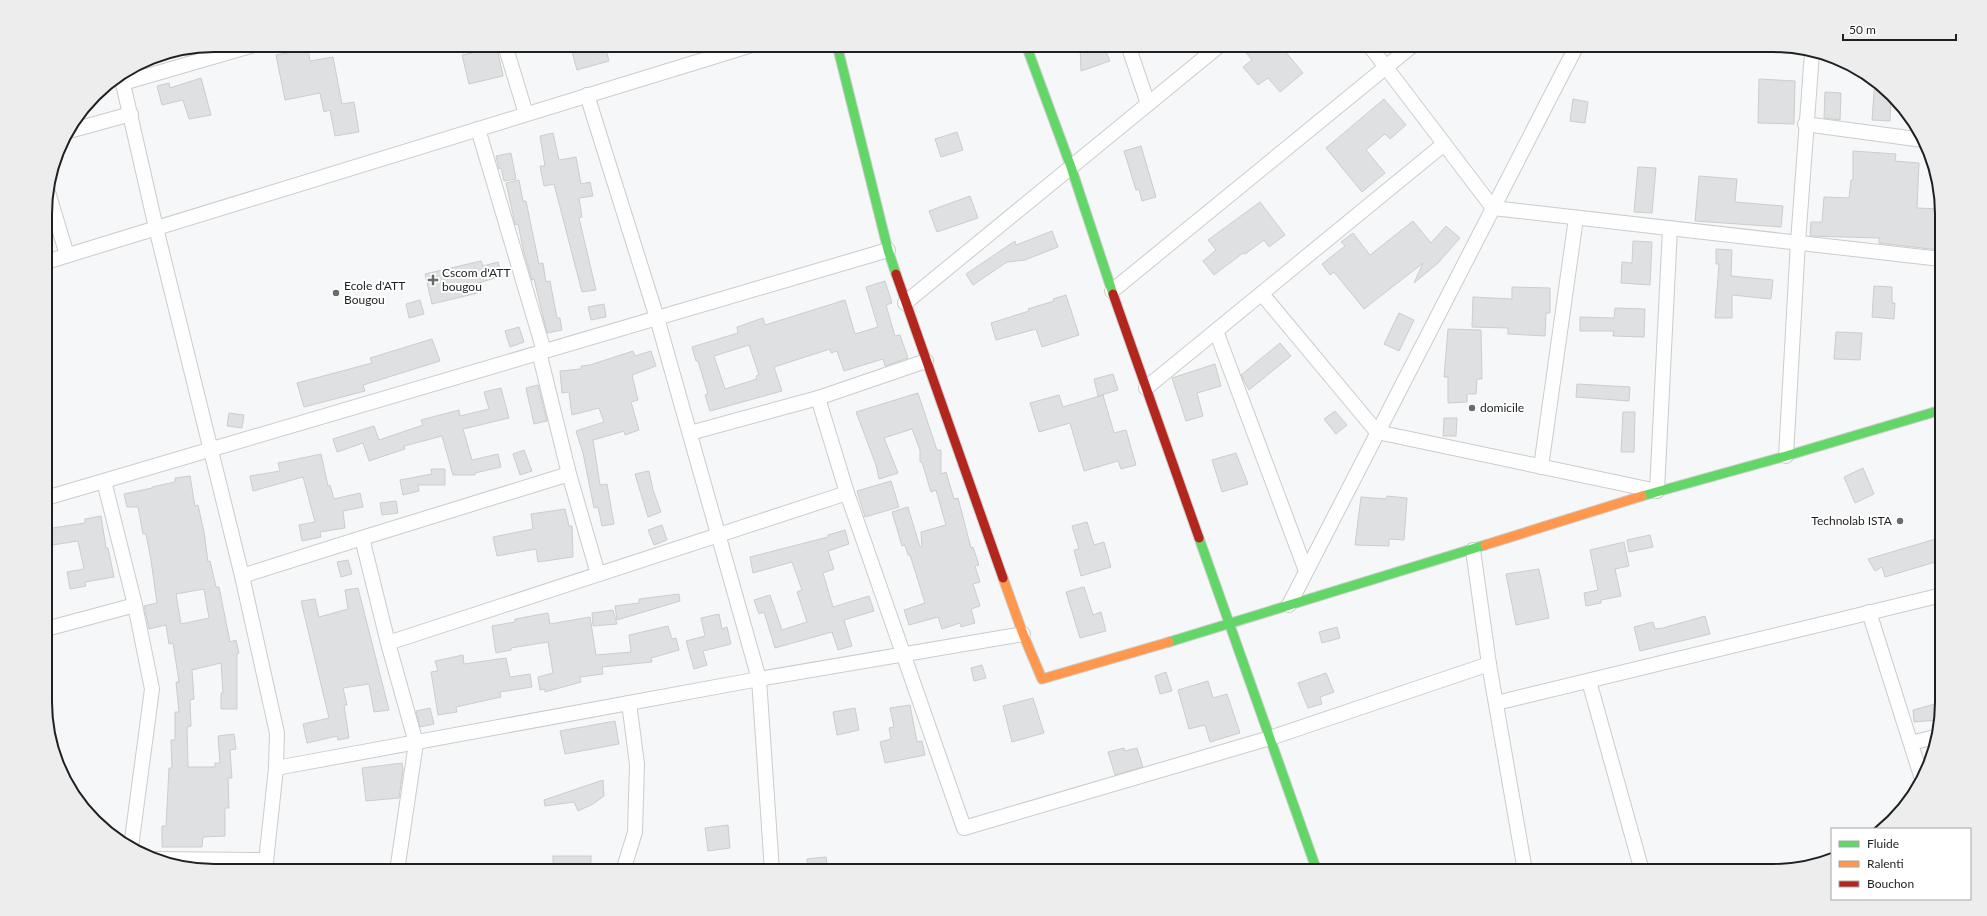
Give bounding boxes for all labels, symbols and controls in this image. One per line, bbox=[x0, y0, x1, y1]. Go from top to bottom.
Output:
scale bar bbox=[1843, 16, 1956, 42]
text: 50 m bbox=[1849, 22, 1876, 37]
place label: Cscom d'ATT bougou bbox=[442, 265, 511, 294]
marker: Cscom d'ATT bougou bbox=[427, 274, 439, 286]
place label: Ecole d'ATT Bougou bbox=[344, 278, 405, 307]
marker: Ecole d'ATT Bougou bbox=[331, 288, 341, 298]
place label: domicile bbox=[1480, 400, 1524, 415]
marker: domicile bbox=[1467, 403, 1477, 413]
place label: Technolab ISTA bbox=[1811, 513, 1893, 528]
marker: Technolab ISTA bbox=[1895, 516, 1905, 526]
legend bbox=[1831, 828, 1971, 900]
text: Fluide bbox=[1867, 836, 1899, 851]
text: Ralenti bbox=[1867, 856, 1904, 871]
text: Bouchon bbox=[1867, 876, 1914, 891]

